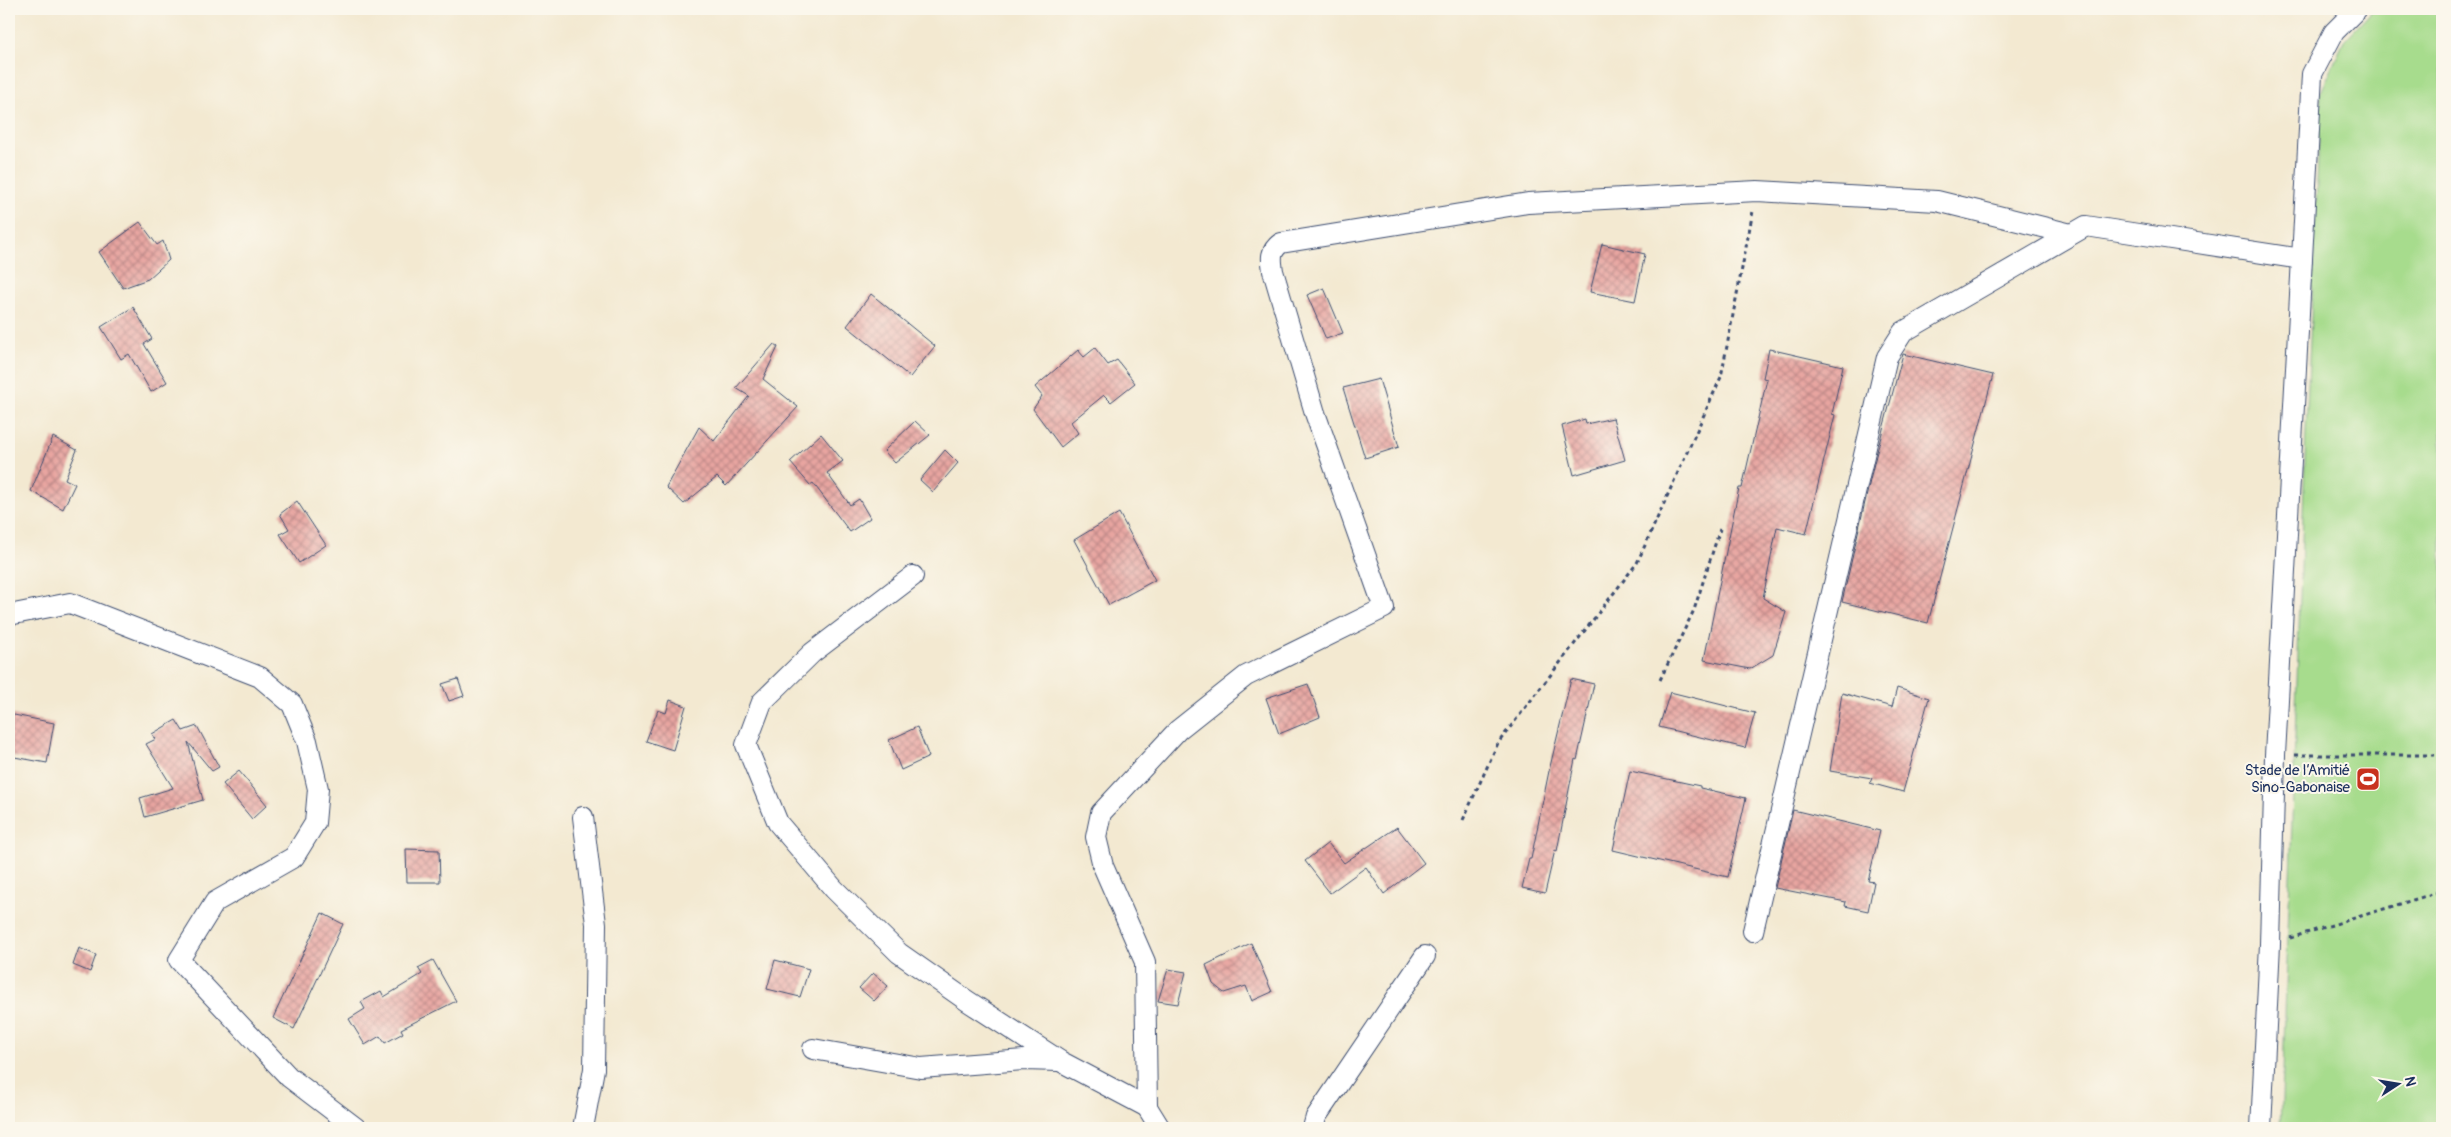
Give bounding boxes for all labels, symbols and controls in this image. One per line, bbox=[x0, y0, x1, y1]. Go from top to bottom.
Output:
place label: Stade de l’Amitié Sino-Gabonaise bbox=[2245, 761, 2351, 797]
sports icon: Stade de l’Amitié Sino-Gabonaise bbox=[2355, 766, 2381, 792]
north arrow bbox=[2374, 1060, 2424, 1110]
text: N bbox=[2401, 1075, 2420, 1088]

